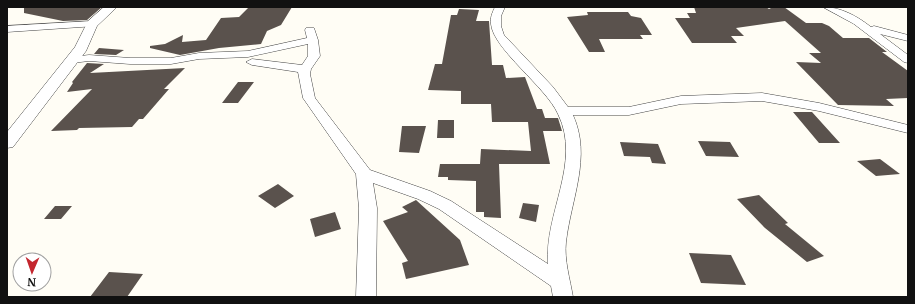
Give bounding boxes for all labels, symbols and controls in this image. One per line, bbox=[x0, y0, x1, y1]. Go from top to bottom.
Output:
north arrow bbox=[12, 252, 52, 292]
text: N bbox=[27, 275, 36, 289]

